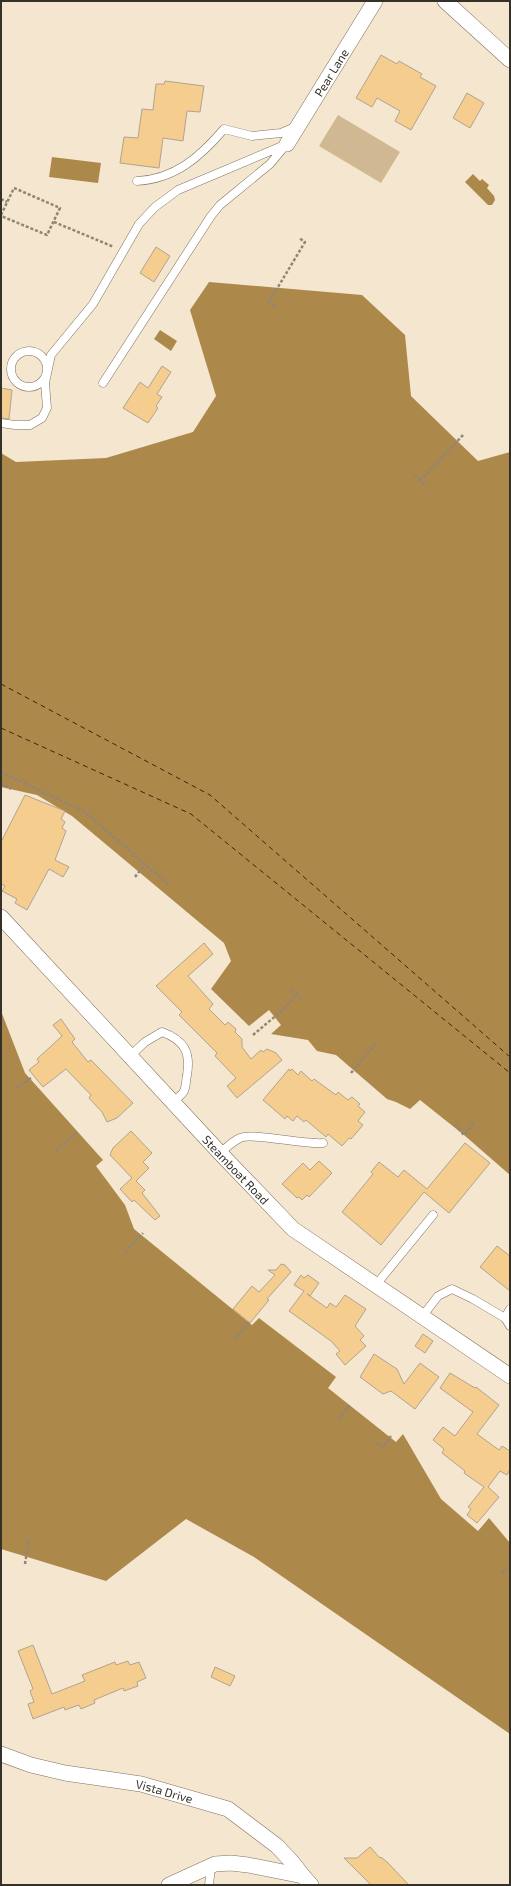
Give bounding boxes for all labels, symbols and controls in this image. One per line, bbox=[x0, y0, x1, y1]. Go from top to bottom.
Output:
street label: Pear Lane bbox=[311, 46, 351, 99]
street label: Steamboat Road bbox=[200, 1132, 272, 1207]
street label: Vista Drive bbox=[135, 1776, 195, 1806]

